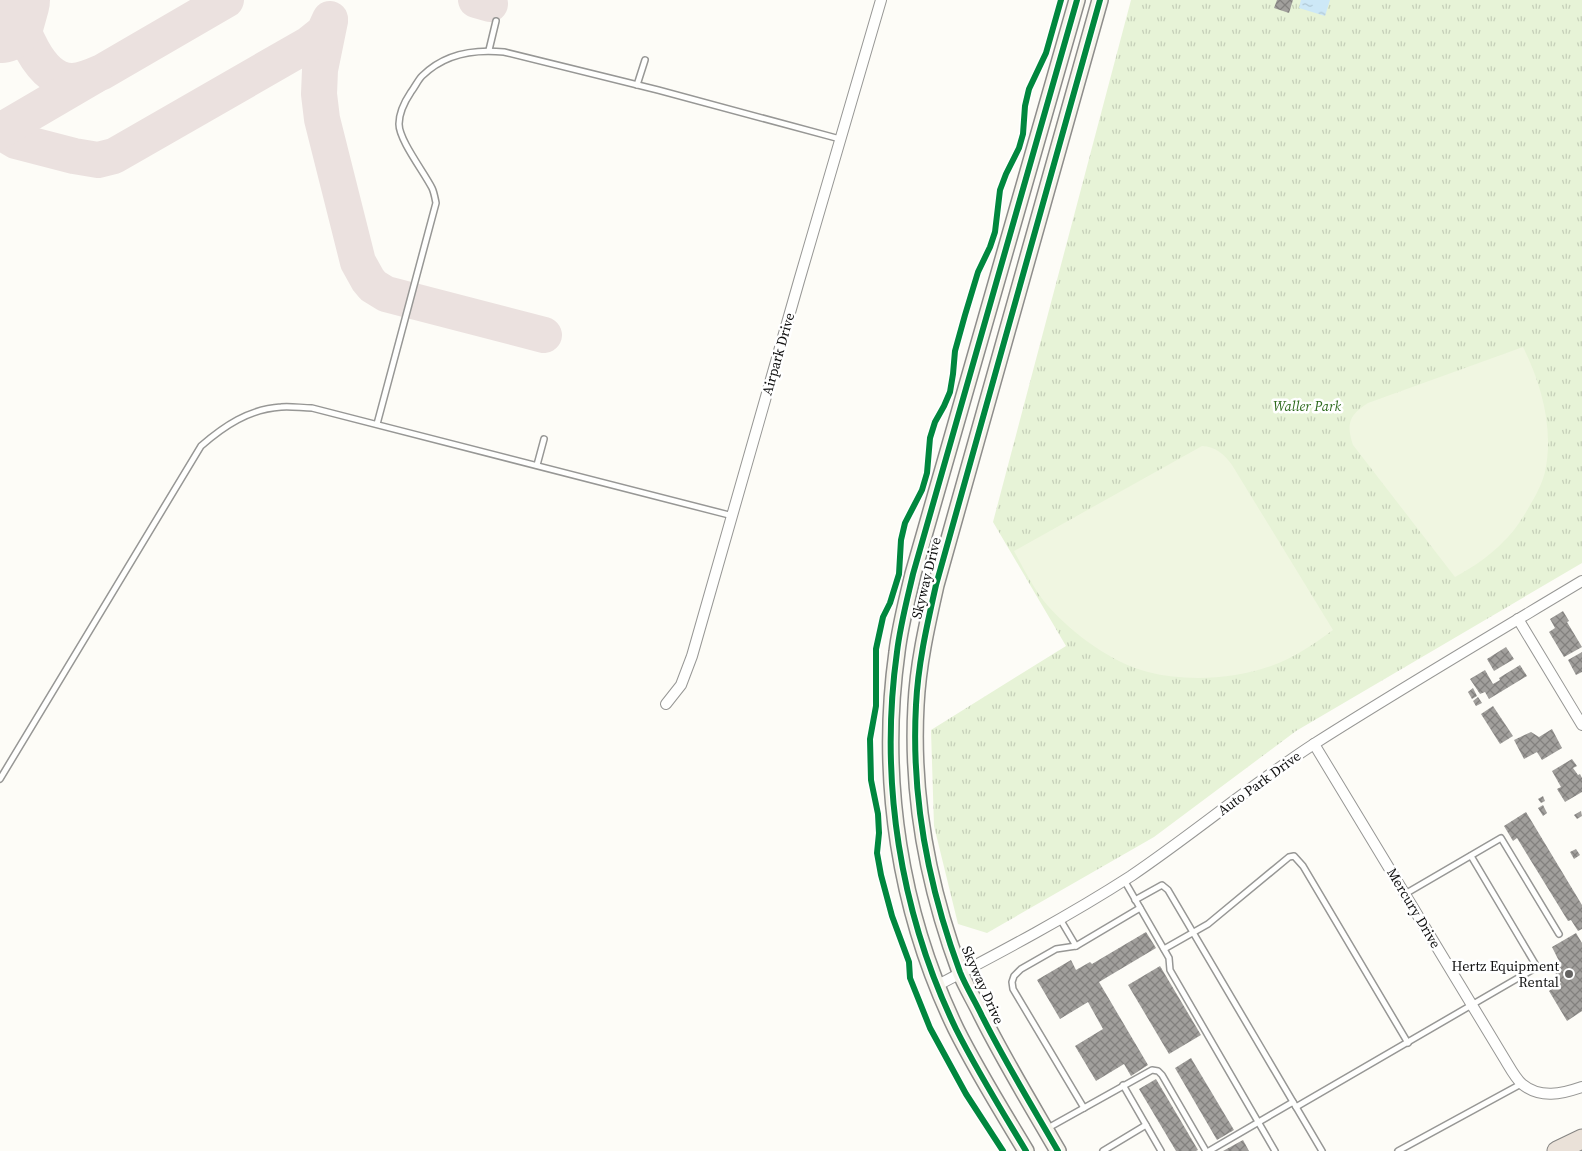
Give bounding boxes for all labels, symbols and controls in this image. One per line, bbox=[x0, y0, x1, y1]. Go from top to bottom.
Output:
street label: Airpark Drive bbox=[757, 310, 799, 398]
park label: Waller Park bbox=[1273, 396, 1341, 416]
street label: Skyway Drive bbox=[906, 535, 946, 621]
street label: Auto Park Drive bbox=[1213, 746, 1305, 820]
street label: Mercury Drive bbox=[1382, 864, 1446, 952]
street label: Skyway Drive bbox=[957, 943, 1009, 1027]
place label: Hertz Equipment Rental bbox=[1451, 956, 1559, 992]
marker: Hertz Equipment Rental bbox=[1563, 968, 1575, 980]

